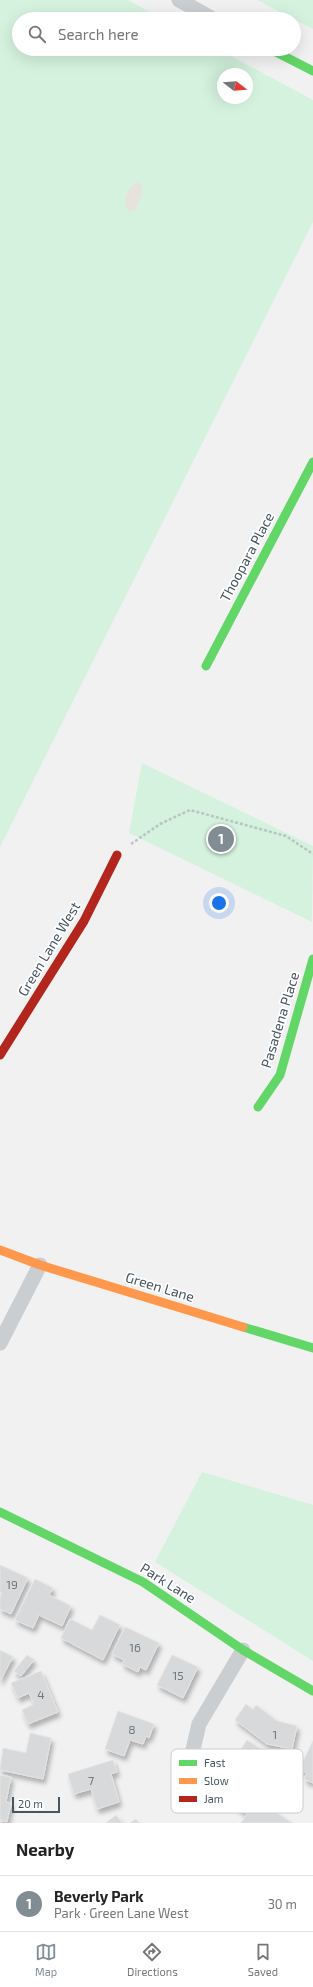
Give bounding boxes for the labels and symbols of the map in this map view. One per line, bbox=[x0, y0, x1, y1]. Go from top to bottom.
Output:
north arrow bbox=[217, 68, 253, 104]
street label: Thoopara Place bbox=[216, 509, 277, 604]
pin: 1 bbox=[208, 824, 234, 854]
your location bbox=[209, 893, 229, 913]
street label: Green Lane West bbox=[14, 899, 83, 999]
street label: Pasadena Place bbox=[257, 970, 302, 1070]
street label: Green Lane bbox=[124, 1268, 197, 1305]
street label: Park Lane bbox=[137, 1559, 199, 1606]
house number: 19 bbox=[6, 1577, 18, 1591]
house number: 16 bbox=[129, 1640, 141, 1654]
house number: 15 bbox=[172, 1668, 184, 1682]
house number: 4 bbox=[37, 1687, 45, 1701]
house number: 8 bbox=[128, 1722, 136, 1736]
house number: 1 bbox=[273, 1727, 277, 1741]
legend bbox=[171, 1749, 303, 1813]
text: Fast bbox=[204, 1756, 226, 1769]
house number: 7 bbox=[88, 1773, 94, 1787]
text: Slow bbox=[204, 1774, 229, 1787]
text: Jam bbox=[204, 1792, 223, 1805]
scale bar bbox=[12, 1795, 60, 1814]

